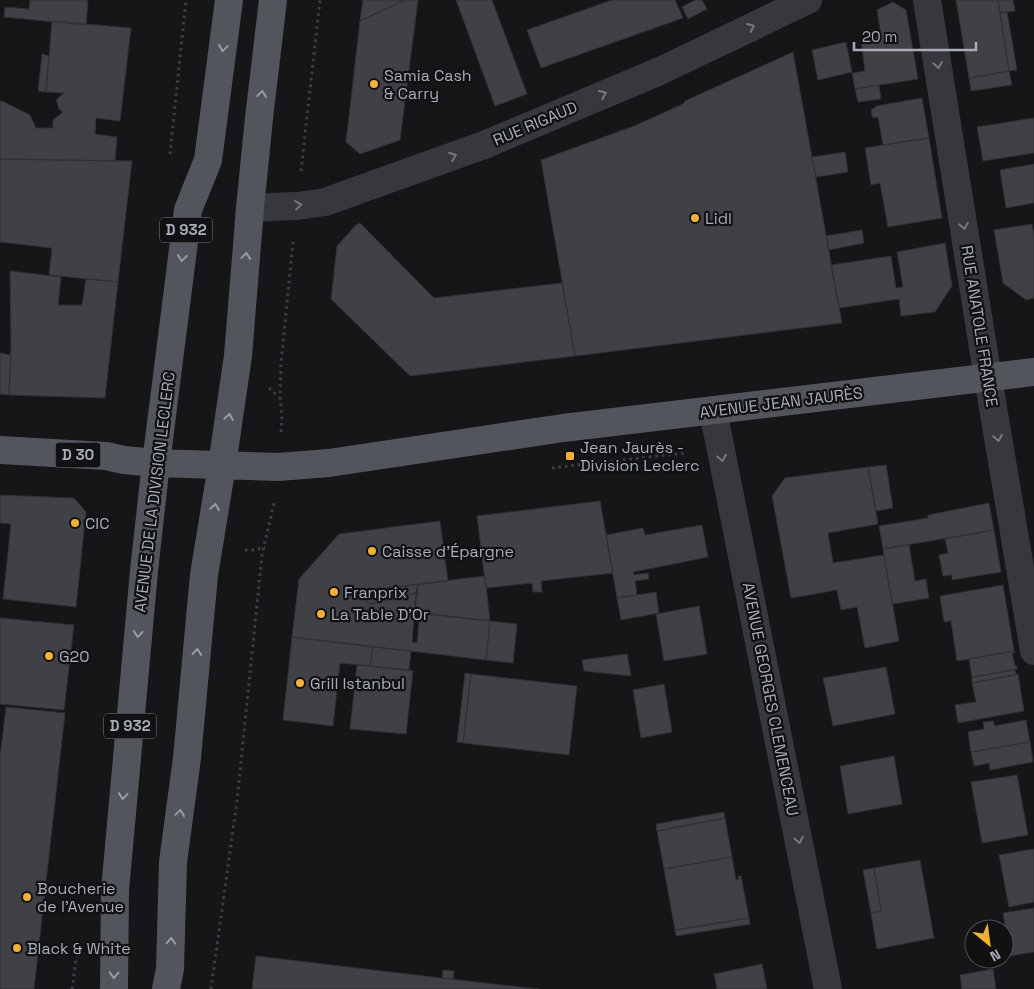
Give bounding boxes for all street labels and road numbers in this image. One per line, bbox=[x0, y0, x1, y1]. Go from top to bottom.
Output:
street label: RUE RIGAUD bbox=[490, 96, 581, 151]
road number: D 932 bbox=[160, 218, 212, 242]
street label: RUE ANATOLE FRANCE bbox=[956, 244, 1003, 408]
street label: AVENUE DE LA DIVISION LECLERC bbox=[129, 370, 180, 614]
street label: AVENUE JEAN JAURÈS bbox=[698, 382, 864, 423]
road number: D 30 bbox=[56, 442, 100, 468]
street label: AVENUE GEORGES CLEMENCEAU bbox=[738, 580, 803, 818]
road number: D 932 bbox=[104, 714, 156, 738]

